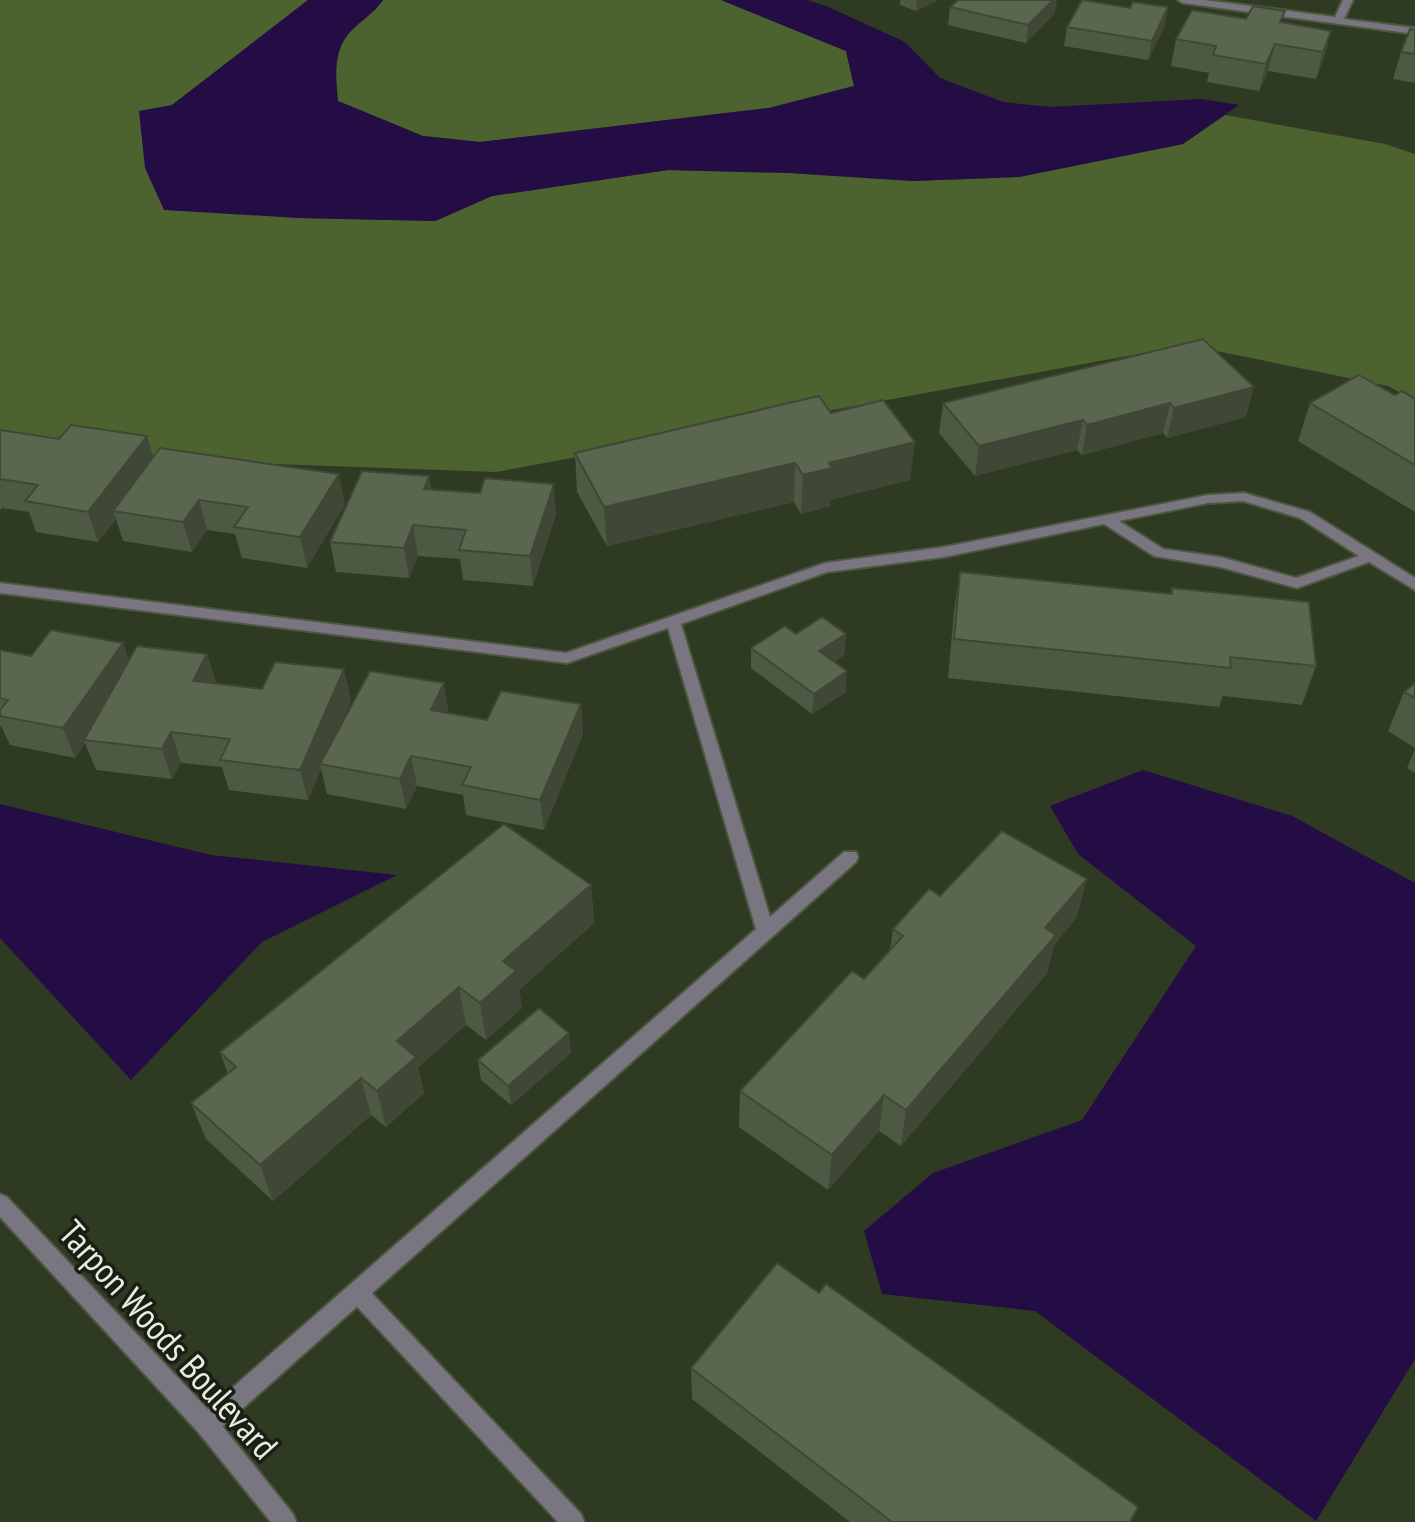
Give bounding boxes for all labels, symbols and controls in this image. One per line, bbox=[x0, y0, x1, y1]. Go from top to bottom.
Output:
street label: Tarpon Woods Boulevard bbox=[49, 1210, 289, 1468]

